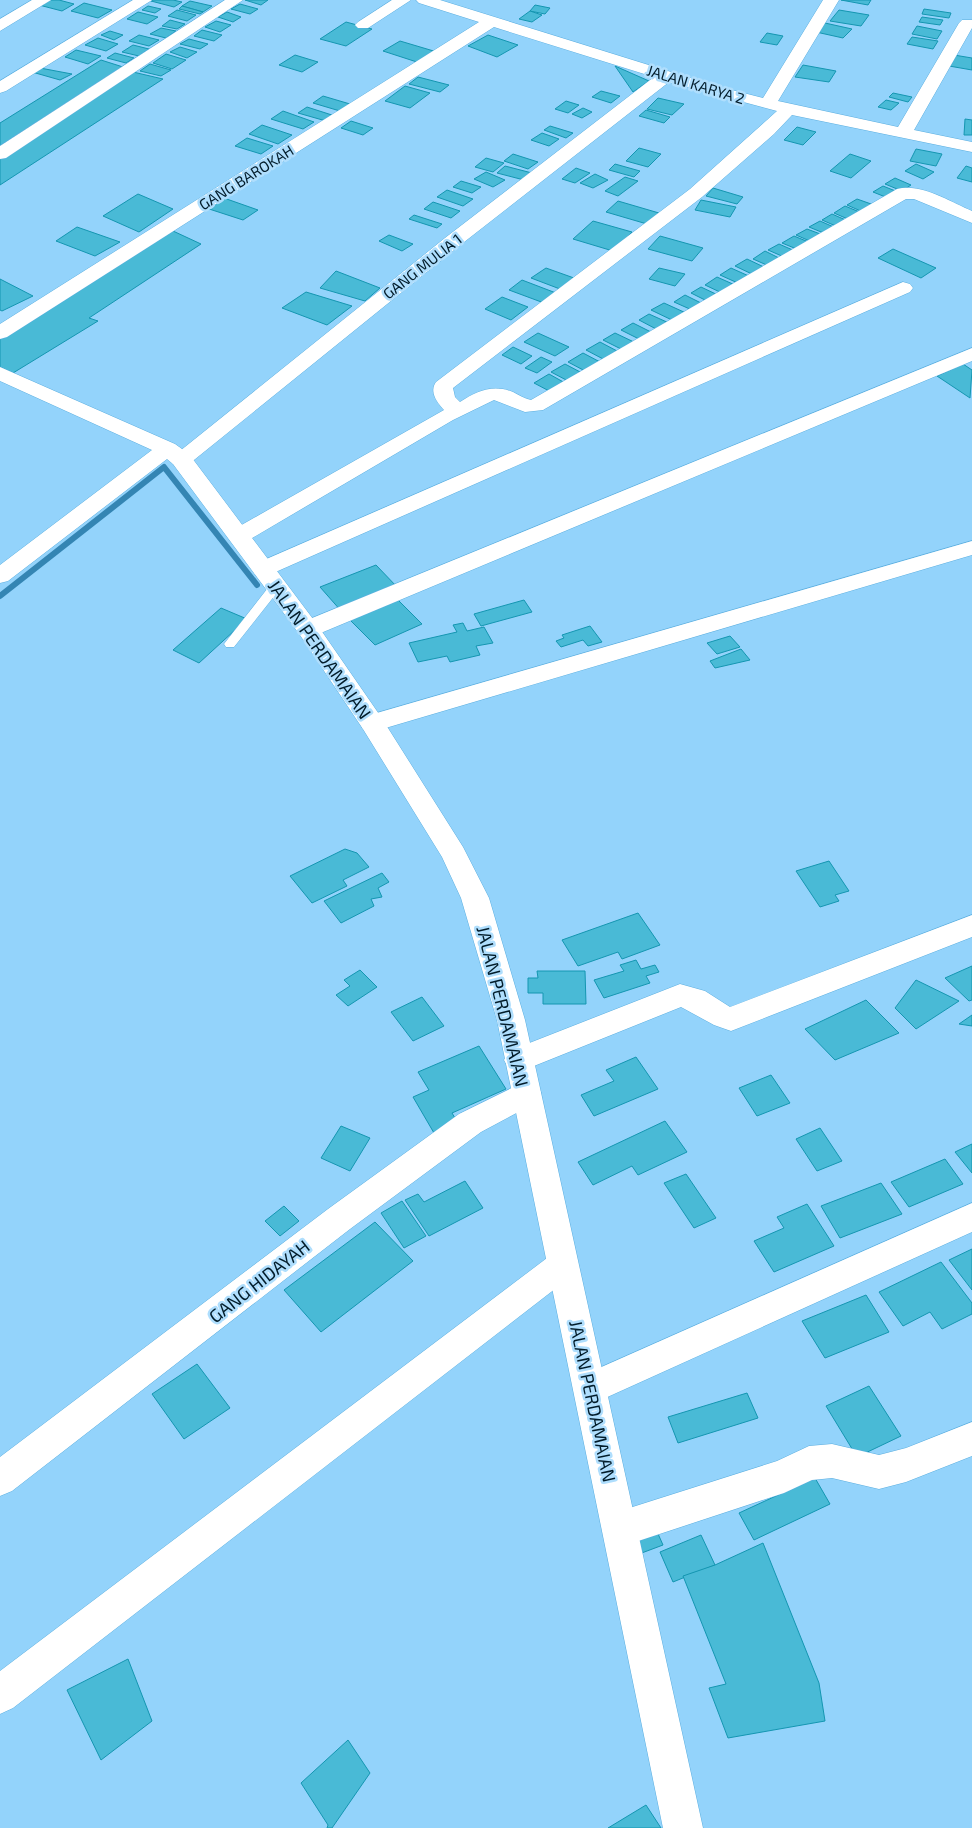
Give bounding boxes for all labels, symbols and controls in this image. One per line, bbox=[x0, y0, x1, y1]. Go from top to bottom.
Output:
street label: JALAN KARYA 2 bbox=[645, 61, 747, 107]
street label: GANG BAROKAH bbox=[195, 141, 297, 213]
street label: GANG MULIA 1 bbox=[379, 230, 465, 302]
street label: JALAN PERDAMAIAN bbox=[264, 575, 376, 723]
street label: JALAN PERDAMAIAN bbox=[472, 923, 534, 1089]
street label: GANG HIDAYAH bbox=[204, 1235, 314, 1327]
street label: JALAN PERDAMAIAN bbox=[565, 1318, 621, 1484]

